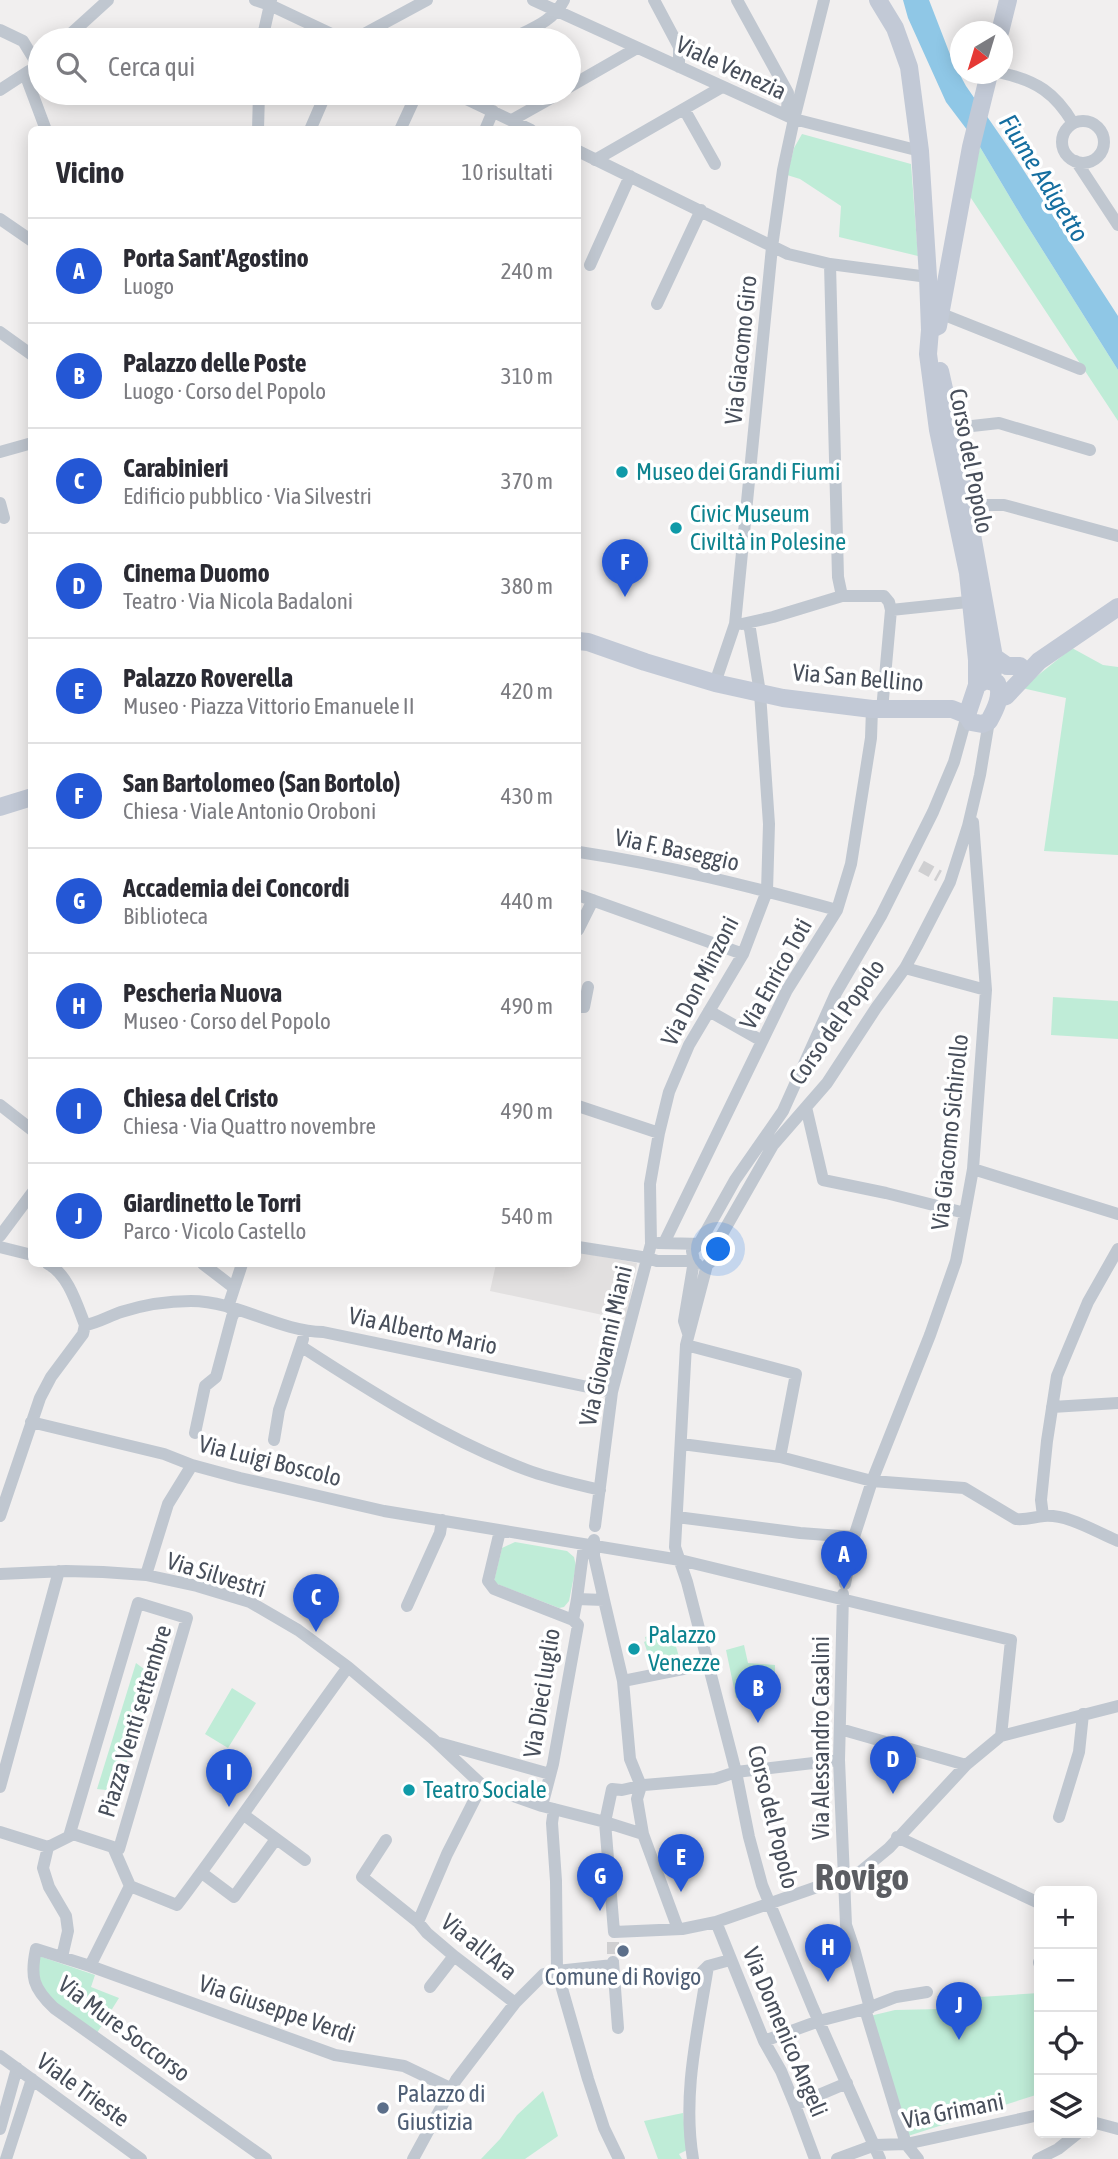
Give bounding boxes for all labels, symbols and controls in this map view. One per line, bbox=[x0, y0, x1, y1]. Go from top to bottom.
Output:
north arrow bbox=[950, 21, 1013, 84]
search box bbox=[28, 28, 581, 105]
street label: Viale Venezia bbox=[672, 30, 791, 105]
icon: search bbox=[52, 48, 90, 86]
text: Cerca qui bbox=[108, 52, 195, 82]
water label: Fiume Adigetto bbox=[993, 109, 1095, 247]
text: Vicino bbox=[56, 155, 124, 189]
text: 10 risultati bbox=[462, 159, 553, 185]
text: Porta Sant'Agostino bbox=[123, 243, 309, 273]
text: A bbox=[73, 258, 85, 284]
text: 240 m bbox=[501, 258, 553, 284]
text: Luogo bbox=[123, 273, 174, 299]
street label: Via Giacomo Giro bbox=[719, 274, 762, 426]
text: Palazzo delle Poste bbox=[123, 348, 306, 378]
text: B bbox=[74, 363, 84, 389]
text: 310 m bbox=[501, 363, 553, 389]
text: Luogo · Corso del Popolo bbox=[123, 378, 326, 404]
street label: Corso del Popolo bbox=[944, 386, 999, 536]
text: Carabinieri bbox=[123, 453, 228, 483]
place label: Museo dei Grandi Fiumi bbox=[636, 458, 840, 485]
marker: Museo dei Grandi Fiumi bbox=[614, 464, 630, 480]
text: C bbox=[74, 468, 84, 494]
text: 370 m bbox=[501, 468, 553, 494]
text: Edificio pubblico · Via Silvestri bbox=[123, 483, 372, 509]
place label: Civic Museum Civiltà in Polesine bbox=[690, 500, 846, 555]
marker: Civic Museum Civiltà in Polesine bbox=[668, 520, 684, 536]
pin: F bbox=[602, 539, 648, 597]
text: Cinema Duomo bbox=[123, 558, 270, 588]
text: D bbox=[73, 573, 85, 599]
text: 380 m bbox=[501, 573, 553, 599]
text: Teatro · Via Nicola Badaloni bbox=[123, 588, 353, 614]
street label: Via San Bellino bbox=[791, 658, 925, 697]
text: Palazzo Roverella bbox=[123, 663, 293, 693]
text: E bbox=[74, 678, 84, 704]
text: 420 m bbox=[501, 678, 553, 704]
text: Museo · Piazza Vittorio Emanuele II bbox=[123, 693, 415, 719]
text: San Bartolomeo (San Bortolo) bbox=[123, 768, 400, 798]
text: F bbox=[74, 783, 84, 809]
text: 430 m bbox=[501, 783, 553, 809]
text: Chiesa · Viale Antonio Oroboni bbox=[123, 798, 376, 824]
street label: Via F. Baseggio bbox=[612, 823, 742, 876]
text: Accademia dei Concordi bbox=[123, 873, 350, 903]
text: G bbox=[73, 888, 85, 914]
text: 440 m bbox=[501, 888, 553, 914]
text: Biblioteca bbox=[123, 903, 208, 929]
street label: Via Don Minzoni bbox=[655, 912, 744, 1050]
street label: Via Enrico Toti bbox=[734, 914, 817, 1034]
street label: Corso del Popolo bbox=[783, 954, 890, 1090]
text: Pescheria Nuova bbox=[123, 978, 282, 1008]
text: H bbox=[72, 993, 86, 1019]
text: 490 m bbox=[501, 993, 553, 1019]
text: Museo · Corso del Popolo bbox=[123, 1008, 331, 1034]
street label: Via Giacomo Sichirollo bbox=[926, 1033, 973, 1231]
text: Chiesa del Cristo bbox=[123, 1083, 278, 1113]
text: I bbox=[76, 1098, 82, 1124]
text: 490 m bbox=[501, 1098, 553, 1124]
text: Chiesa · Via Quattro novembre bbox=[123, 1113, 376, 1139]
text: Giardinetto le Torri bbox=[123, 1188, 301, 1218]
text: J bbox=[75, 1203, 83, 1229]
text: 540 m bbox=[501, 1203, 553, 1229]
text: Parco · Vicolo Castello bbox=[123, 1218, 306, 1244]
your location bbox=[701, 1232, 735, 1266]
street label: Via Giovanni Miani bbox=[574, 1263, 637, 1429]
street label: Via Alberto Mario bbox=[346, 1302, 500, 1359]
street label: Via Luigi Boscolo bbox=[196, 1430, 344, 1491]
pin: A bbox=[821, 1531, 867, 1589]
street label: Via Silvestri bbox=[163, 1547, 269, 1602]
pin: C bbox=[293, 1574, 339, 1632]
place label: Palazzo Venezze bbox=[648, 1621, 720, 1676]
street label: Piazza Venti settembre bbox=[92, 1622, 177, 1820]
street label: Via Dieci luglio bbox=[518, 1626, 565, 1760]
street label: Via Alessandro Casalini bbox=[807, 1636, 834, 1840]
marker: Palazzo Venezze bbox=[626, 1641, 642, 1657]
pin: B bbox=[735, 1665, 781, 1723]
pin: D bbox=[870, 1736, 916, 1794]
street label: Corso del Popolo bbox=[743, 1742, 804, 1891]
pin: I bbox=[206, 1749, 252, 1807]
place label: Teatro Sociale bbox=[423, 1776, 547, 1803]
marker: Teatro Sociale bbox=[401, 1782, 417, 1798]
pin: E bbox=[658, 1834, 704, 1892]
pin: G bbox=[577, 1853, 623, 1911]
district label: Rovigo bbox=[815, 1855, 909, 1898]
map controls bbox=[1034, 1886, 1097, 2138]
button: + bbox=[1034, 1886, 1097, 1949]
street label: Via all'Ara bbox=[436, 1908, 522, 1985]
pin: H bbox=[805, 1924, 851, 1982]
marker: Comune di Rovigo bbox=[615, 1943, 631, 1959]
street label: Via Domenico Angeli bbox=[738, 1943, 833, 2121]
button: − bbox=[1034, 1949, 1097, 2012]
place label: Comune di Rovigo bbox=[545, 1963, 701, 1990]
street label: Via Giuseppe Verdi bbox=[195, 1969, 359, 2048]
street label: Via Mure Soccorso bbox=[53, 1970, 195, 2087]
pin: J bbox=[936, 1982, 982, 2040]
button: locate bbox=[1034, 2012, 1097, 2075]
street label: Viale Trieste bbox=[32, 2047, 135, 2132]
button: layers bbox=[1034, 2075, 1097, 2138]
place label: Palazzo di Giustizia bbox=[397, 2080, 485, 2135]
street label: Via Grimani bbox=[900, 2087, 1006, 2134]
marker: Palazzo di Giustizia bbox=[375, 2100, 391, 2116]

